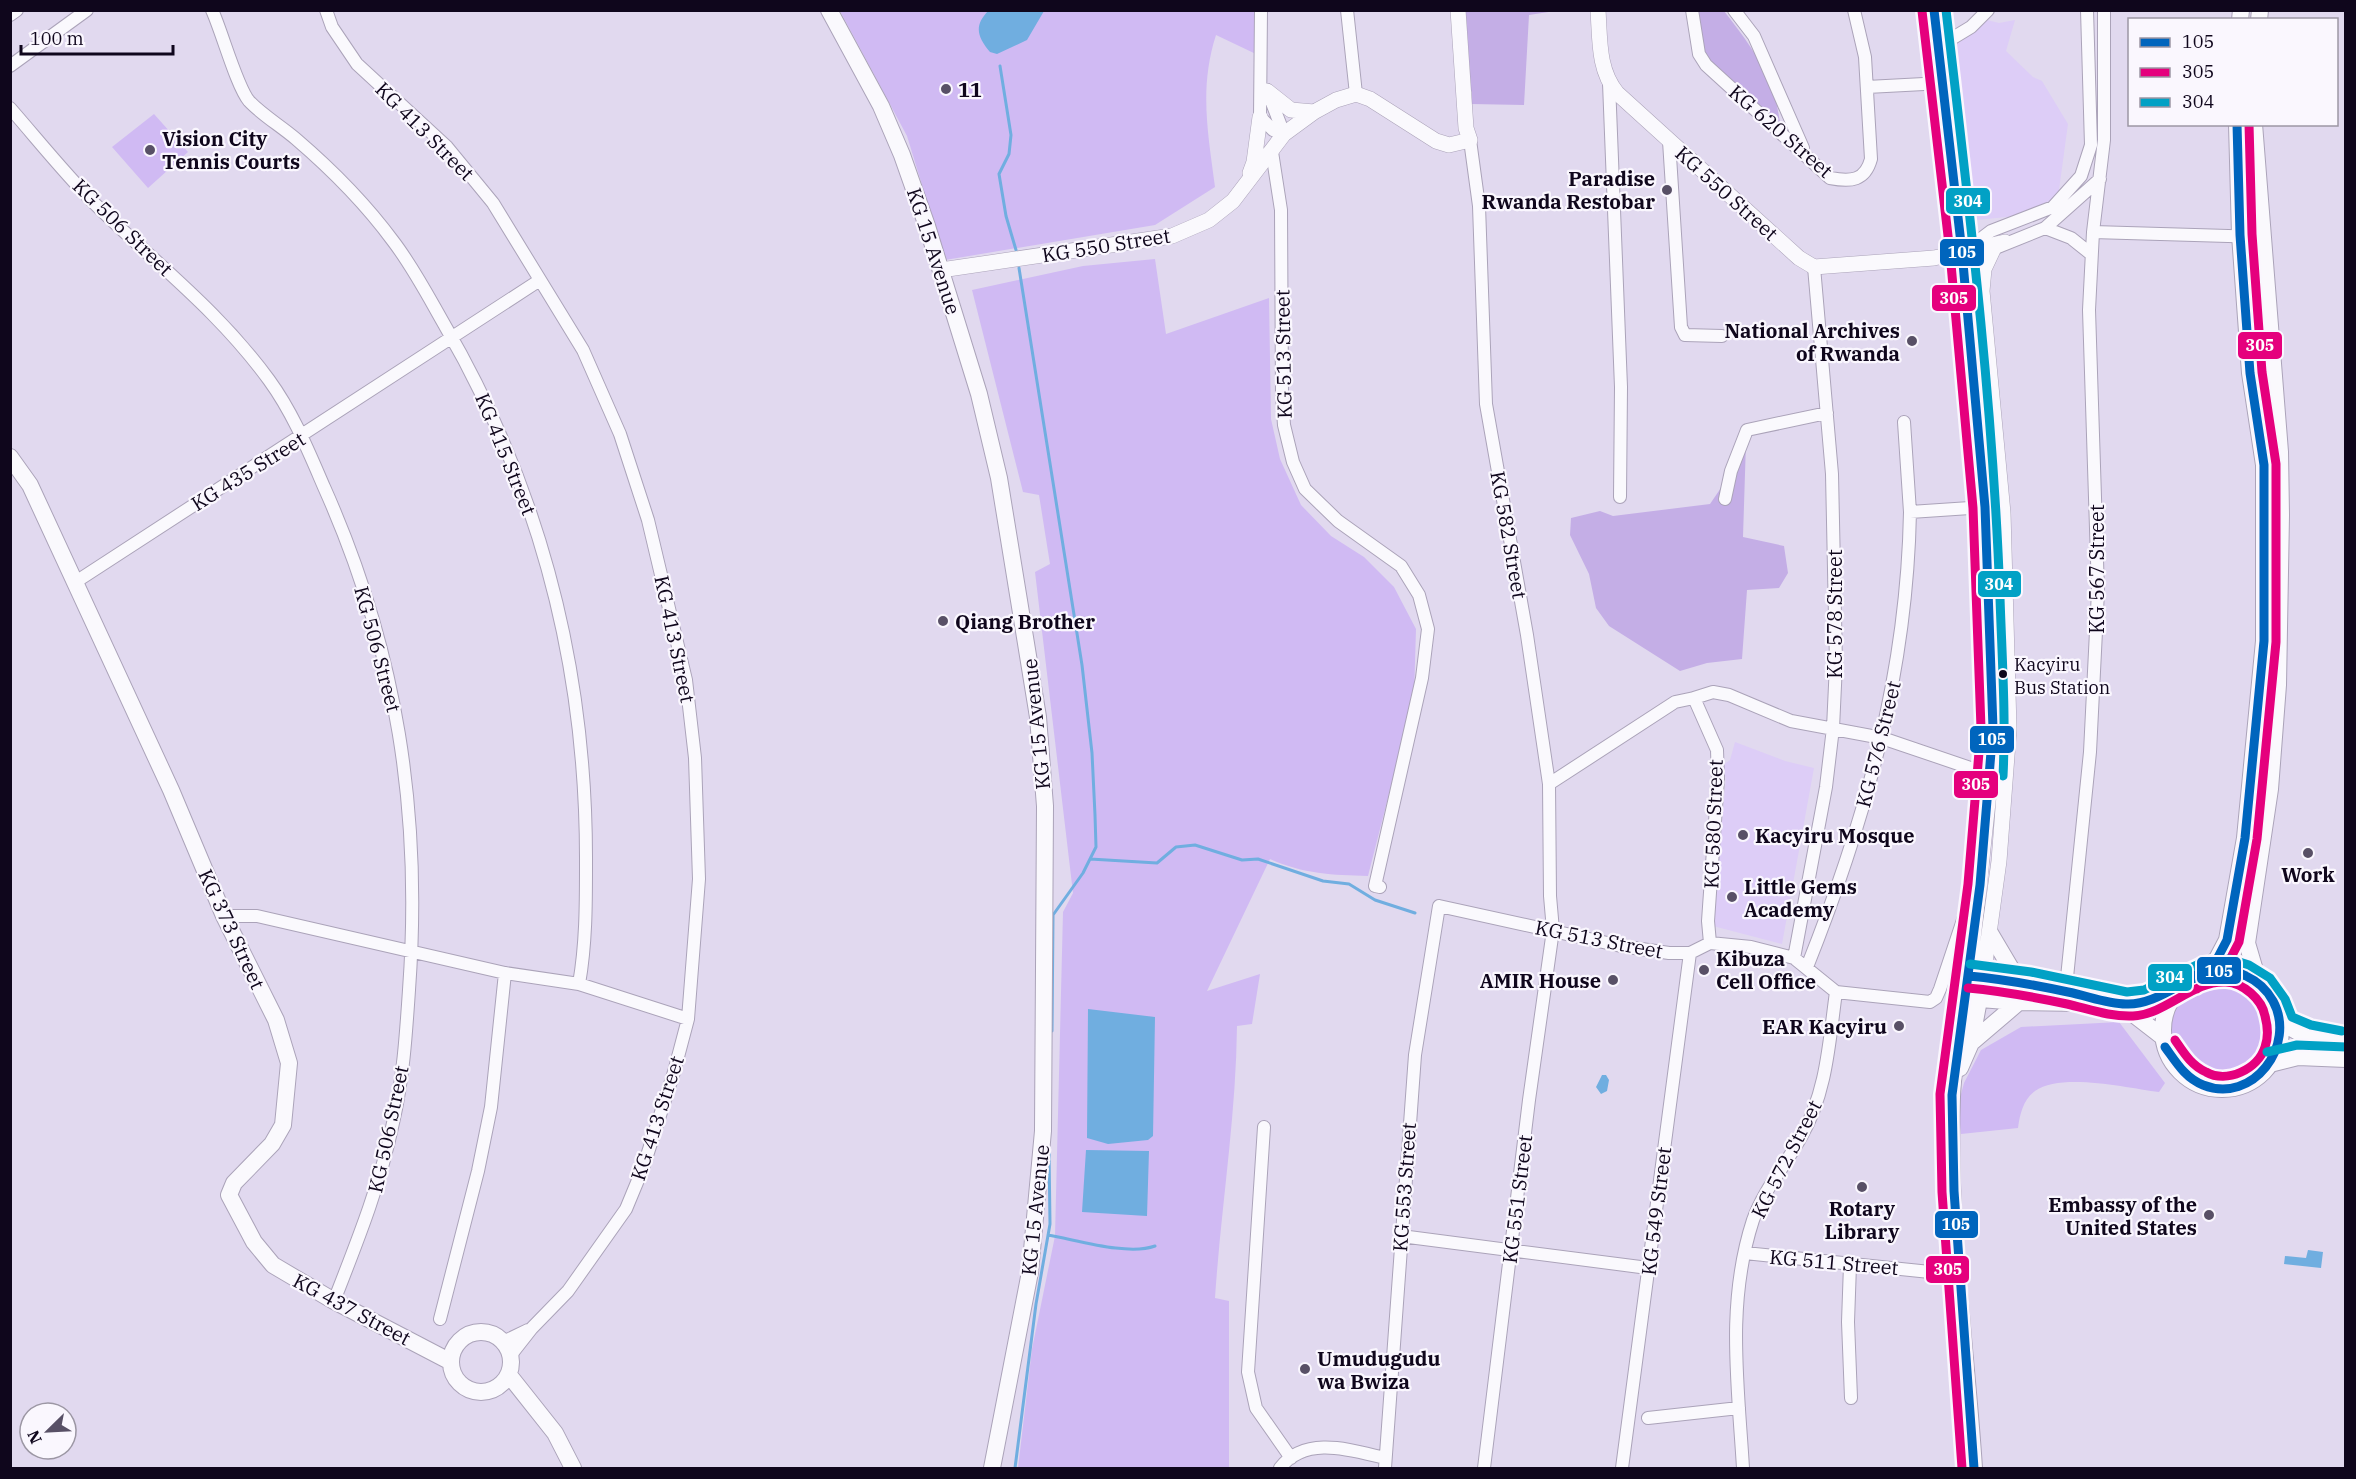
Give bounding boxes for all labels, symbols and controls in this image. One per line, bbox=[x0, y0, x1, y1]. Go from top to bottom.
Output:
scale bar bbox=[21, 18, 172, 56]
legend bbox=[2128, 18, 2338, 126]
text: 100 m bbox=[30, 27, 84, 50]
text: 105 bbox=[2182, 30, 2214, 53]
text: 305 bbox=[2182, 60, 2214, 83]
street label: KG 413 Street bbox=[370, 76, 480, 186]
place label: 11 bbox=[958, 76, 982, 103]
street label: KG 620 Street bbox=[1723, 78, 1839, 184]
marker: 11 bbox=[939, 82, 953, 96]
text: 304 bbox=[2182, 90, 2214, 113]
place label: Vision City Tennis Courts bbox=[162, 125, 300, 175]
street label: KG 550 Street bbox=[1670, 140, 1784, 246]
marker: Vision City Tennis Courts bbox=[143, 143, 157, 157]
place label: Paradise Rwanda Restobar bbox=[1482, 165, 1655, 215]
street label: KG 506 Street bbox=[67, 172, 179, 282]
marker: Paradise Rwanda Restobar bbox=[1660, 183, 1674, 197]
street label: KG 15 Avenue bbox=[901, 184, 967, 318]
line badge: 304 bbox=[1945, 187, 1991, 215]
text: 304 bbox=[1954, 191, 1983, 211]
street label: KG 550 Street bbox=[1040, 222, 1172, 268]
line badge: 105 bbox=[1939, 238, 1985, 267]
text: 105 bbox=[1948, 242, 1976, 262]
line badge: 305 bbox=[1931, 284, 1977, 312]
text: 305 bbox=[1940, 288, 1968, 308]
street label: KG 513 Street bbox=[1268, 289, 1298, 419]
place label: National Archives of Rwanda bbox=[1724, 317, 1900, 367]
line badge: 305 bbox=[2237, 331, 2283, 360]
marker: National Archives of Rwanda bbox=[1905, 334, 1919, 348]
text: 305 bbox=[2246, 335, 2274, 355]
street label: KG 415 Street bbox=[469, 389, 543, 519]
street label: KG 435 Street bbox=[186, 425, 310, 517]
street label: KG 582 Street bbox=[1484, 469, 1534, 601]
street label: KG 567 Street bbox=[2083, 504, 2110, 634]
street label: KG 578 Street bbox=[1821, 549, 1848, 679]
line badge: 304 bbox=[1977, 570, 2022, 598]
street label: KG 413 Street bbox=[648, 573, 702, 705]
text: 304 bbox=[1985, 574, 2014, 594]
street label: KG 506 Street bbox=[348, 583, 408, 715]
place label: Qiang Brother bbox=[955, 608, 1095, 635]
marker: Qiang Brother bbox=[936, 614, 950, 628]
place label: Kacyiru Bus Station bbox=[2014, 653, 2110, 699]
street label: KG 15 Avenue bbox=[1016, 657, 1056, 791]
marker: Kacyiru Bus Station bbox=[1997, 668, 2009, 680]
street label: KG 576 Street bbox=[1849, 678, 1907, 810]
line badge: 105 bbox=[1969, 725, 2015, 754]
text: 105 bbox=[1978, 729, 2006, 749]
street label: KG 580 Street bbox=[1697, 759, 1729, 889]
line badge: 305 bbox=[1953, 770, 1999, 799]
text: 305 bbox=[1962, 774, 1990, 794]
place label: Kacyiru Mosque bbox=[1755, 822, 1915, 849]
marker: Kacyiru Mosque bbox=[1736, 828, 1750, 842]
marker: Work bbox=[2301, 846, 2315, 860]
place label: Work bbox=[2281, 861, 2335, 888]
street label: KG 373 Street bbox=[192, 865, 272, 993]
place label: Little Gems Academy bbox=[1744, 873, 1857, 923]
marker: Little Gems Academy bbox=[1725, 890, 1739, 904]
street label: KG 513 Street bbox=[1533, 913, 1665, 965]
place label: Kibuza Cell Office bbox=[1716, 945, 1816, 995]
line badge: 105 bbox=[2196, 956, 2242, 985]
text: 105 bbox=[2205, 961, 2233, 981]
marker: Kibuza Cell Office bbox=[1697, 963, 1711, 977]
line badge: 304 bbox=[2147, 963, 2193, 992]
place label: AMIR House bbox=[1480, 967, 1601, 994]
text: 304 bbox=[2156, 967, 2185, 987]
marker: AMIR House bbox=[1606, 973, 1620, 987]
place label: EAR Kacyiru bbox=[1762, 1013, 1887, 1040]
marker: EAR Kacyiru bbox=[1892, 1019, 1906, 1033]
street label: KG 413 Street bbox=[624, 1052, 690, 1184]
street label: KG 506 Street bbox=[361, 1063, 415, 1195]
street label: KG 572 Street bbox=[1745, 1095, 1827, 1223]
street label: KG 553 Street bbox=[1386, 1121, 1422, 1253]
street label: KG 551 Street bbox=[1496, 1133, 1538, 1265]
street label: KG 15 Avenue bbox=[1015, 1143, 1055, 1277]
street label: KG 549 Street bbox=[1635, 1145, 1677, 1277]
marker: Rotary Library bbox=[1855, 1180, 1869, 1194]
place label: Embassy of the United States bbox=[2048, 1191, 2197, 1241]
place label: Rotary Library bbox=[1825, 1195, 1900, 1245]
marker: Embassy of the United States bbox=[2202, 1208, 2216, 1222]
line badge: 105 bbox=[1934, 1210, 1979, 1239]
text: 105 bbox=[1942, 1214, 1970, 1234]
street label: KG 511 Street bbox=[1768, 1243, 1900, 1281]
line badge: 305 bbox=[1925, 1255, 1970, 1284]
text: 305 bbox=[1934, 1259, 1962, 1279]
street label: KG 437 Street bbox=[288, 1267, 416, 1351]
place label: Umudugudu wa Bwiza bbox=[1317, 1345, 1440, 1395]
marker: Umudugudu wa Bwiza bbox=[1298, 1362, 1312, 1376]
north arrow bbox=[18, 1401, 78, 1461]
text: N bbox=[23, 1427, 46, 1447]

